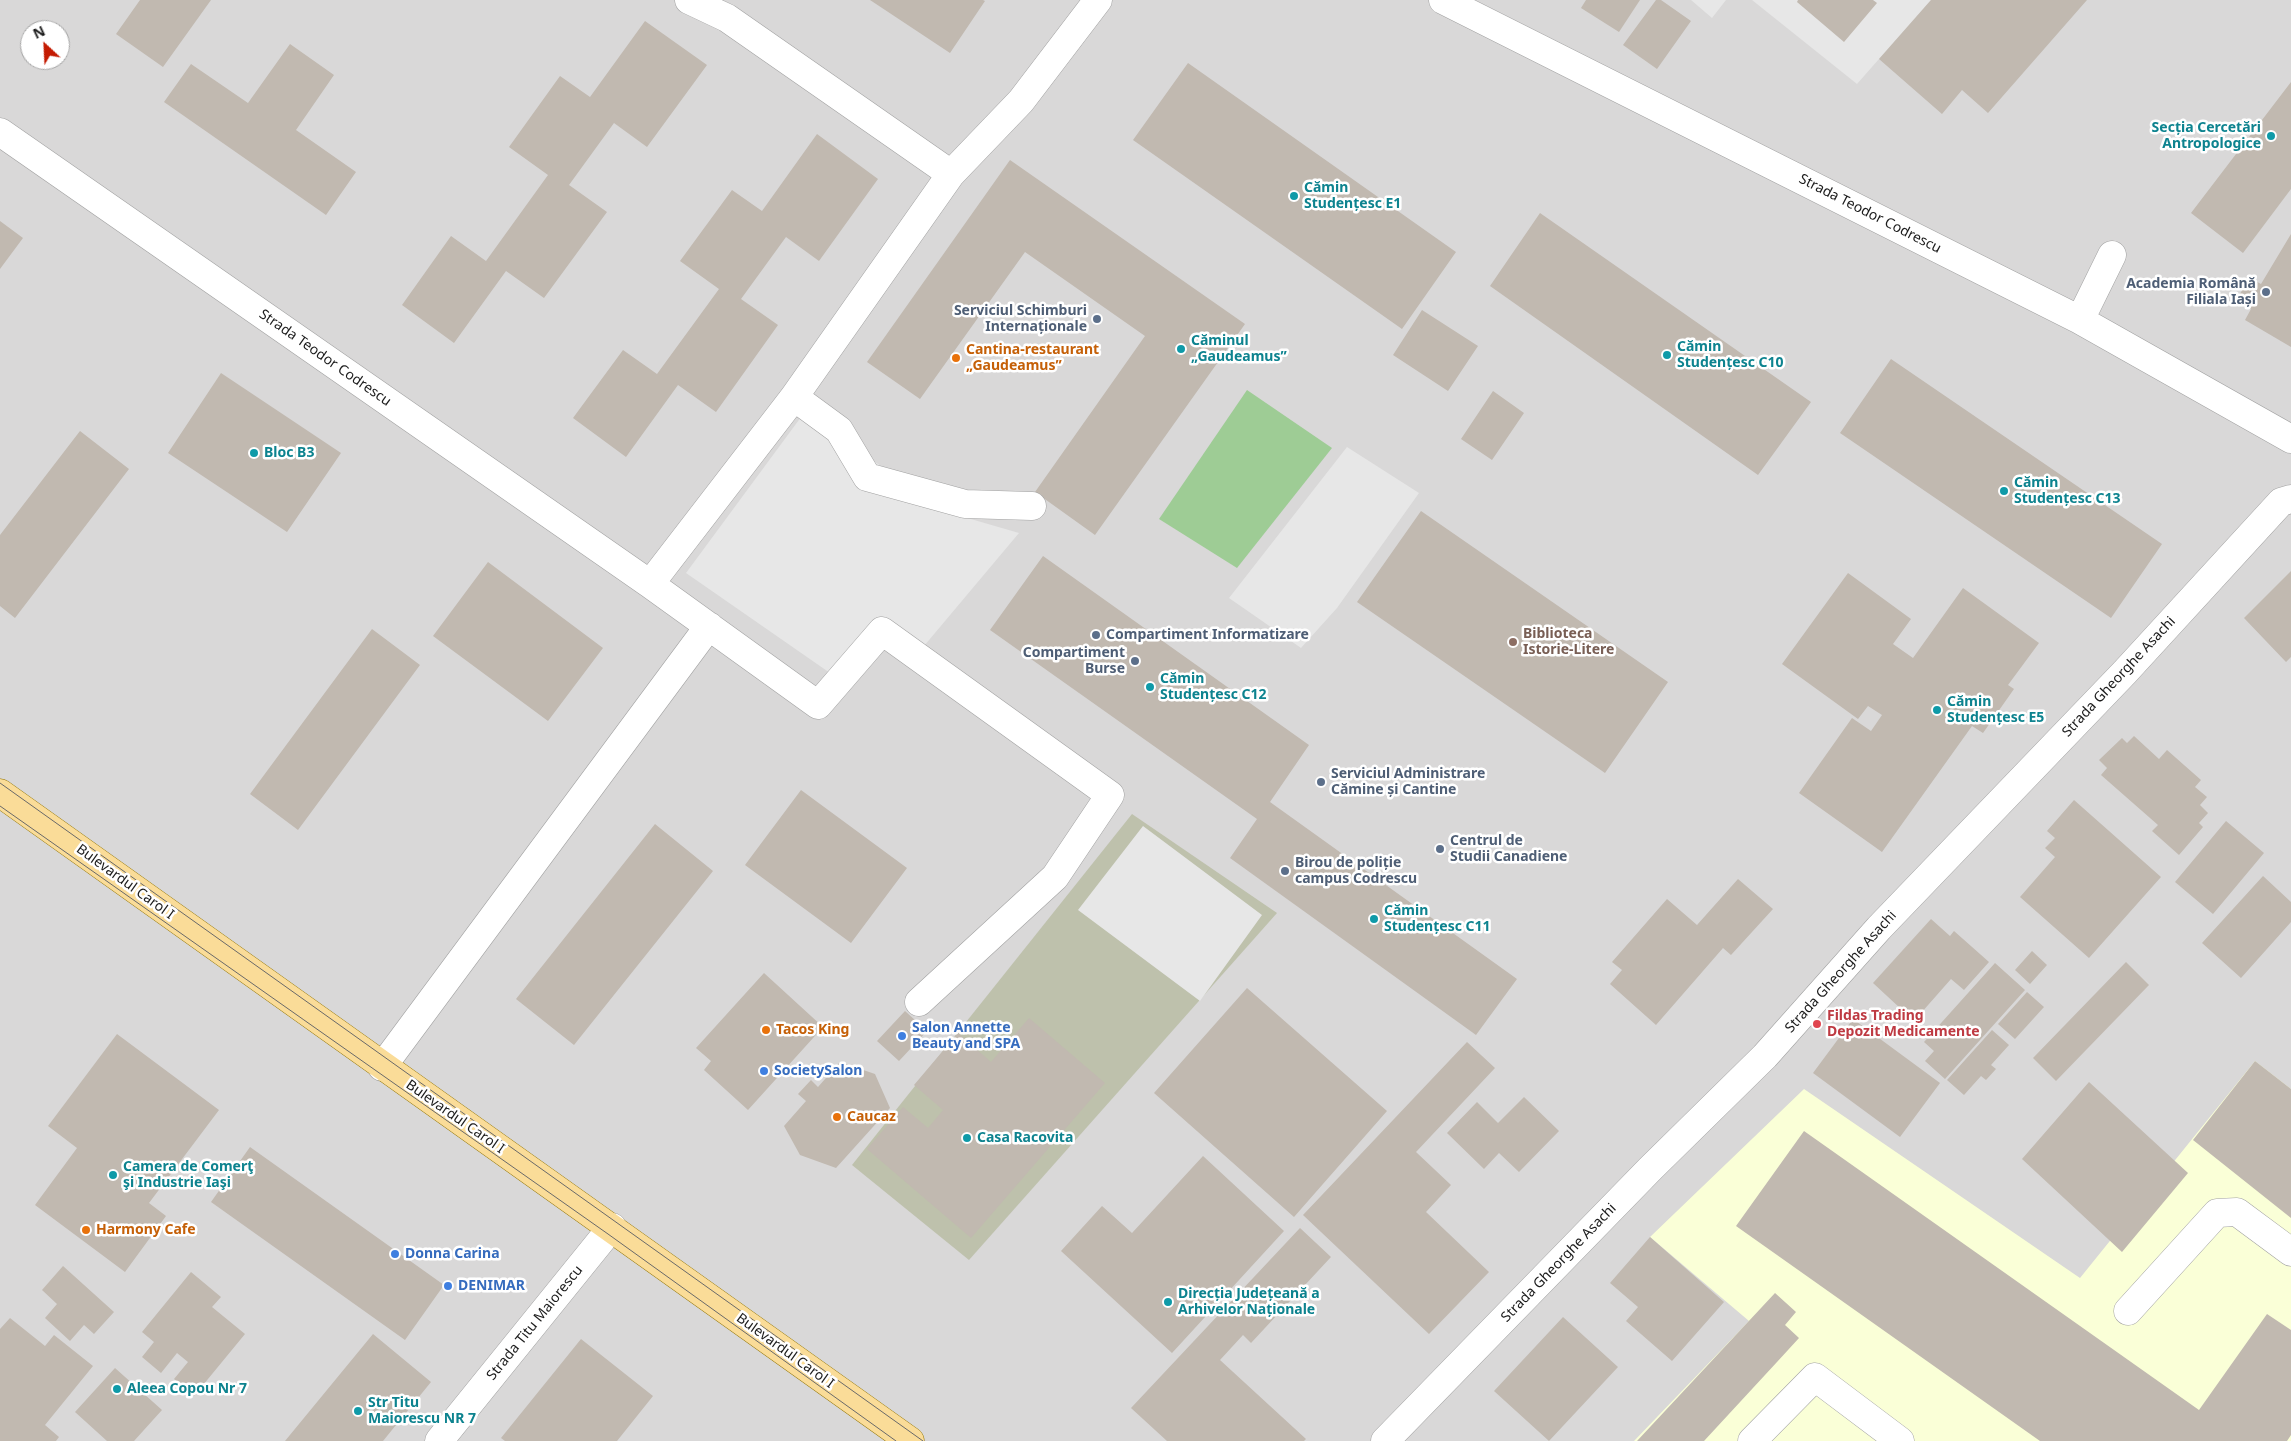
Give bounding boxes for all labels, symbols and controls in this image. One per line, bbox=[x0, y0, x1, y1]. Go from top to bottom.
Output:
north arrow bbox=[20, 20, 70, 70]
text: N bbox=[30, 21, 48, 43]
place label: Secția Cercetări Antropologice bbox=[2152, 120, 2261, 152]
marker: Secția Cercetări Antropologice bbox=[2265, 130, 2277, 142]
street label: Strada Teodor Codrescu bbox=[1796, 171, 1944, 257]
place label: Cămin Studențesc E1 bbox=[1304, 180, 1401, 212]
marker: Cămin Studențesc E1 bbox=[1288, 190, 1300, 202]
place label: Academia Română Filiala Iași bbox=[2126, 276, 2256, 308]
marker: Academia Română Filiala Iași bbox=[2260, 286, 2272, 298]
place label: Serviciul Schimburi Internaționale bbox=[954, 303, 1087, 336]
street label: Strada Teodor Codrescu bbox=[256, 306, 394, 410]
marker: Serviciul Schimburi Internaționale bbox=[1091, 313, 1103, 325]
place label: Căminul „Gaudeamus” bbox=[1191, 333, 1287, 366]
place label: Cămin Studențesc C10 bbox=[1677, 339, 1784, 372]
place label: Cantina-restaurant „Gaudeamus” bbox=[966, 342, 1099, 374]
marker: Căminul „Gaudeamus” bbox=[1175, 343, 1187, 355]
marker: Cămin Studențesc C10 bbox=[1661, 349, 1673, 361]
marker: Cantina-restaurant „Gaudeamus” bbox=[950, 352, 962, 364]
place label: Bloc B3 bbox=[264, 445, 314, 461]
marker: Bloc B3 bbox=[248, 447, 260, 459]
place label: Cămin Studențesc C13 bbox=[2014, 475, 2121, 508]
marker: Cămin Studențesc C13 bbox=[1998, 485, 2010, 497]
street label: Strada Gheorghe Asachi bbox=[2059, 613, 2179, 741]
place label: Biblioteca Istorie-Litere bbox=[1523, 626, 1614, 658]
place label: Compartiment Informatizare bbox=[1106, 627, 1309, 643]
marker: Compartiment Informatizare bbox=[1090, 629, 1102, 641]
marker: Biblioteca Istorie-Litere bbox=[1507, 636, 1519, 648]
place label: Compartiment Burse bbox=[1023, 645, 1125, 678]
marker: Compartiment Burse bbox=[1129, 655, 1141, 667]
place label: Cămin Studențesc C12 bbox=[1160, 671, 1267, 704]
marker: Cămin Studențesc C12 bbox=[1144, 681, 1156, 693]
place label: Cămin Studențesc E5 bbox=[1947, 694, 2044, 726]
marker: Cămin Studențesc E5 bbox=[1931, 704, 1943, 716]
place label: Serviciul Administrare Cămine și Cantine bbox=[1331, 766, 1485, 799]
marker: Serviciul Administrare Cămine și Cantine bbox=[1315, 776, 1327, 788]
place label: Centrul de Studii Canadiene bbox=[1450, 833, 1567, 866]
street label: Bulevardul Carol I bbox=[73, 841, 177, 923]
marker: Centrul de Studii Canadiene bbox=[1434, 843, 1446, 855]
place label: Birou de poliție campus Codrescu bbox=[1295, 855, 1417, 888]
marker: Birou de poliție campus Codrescu bbox=[1279, 865, 1291, 877]
place label: Cămin Studențesc C11 bbox=[1384, 903, 1491, 936]
street label: Strada Gheorghe Asachi bbox=[1782, 908, 1900, 1036]
marker: Cămin Studențesc C11 bbox=[1368, 913, 1380, 925]
place label: Fildas Trading Depozit Medicamente bbox=[1827, 1008, 1980, 1040]
marker: Fildas Trading Depozit Medicamente bbox=[1811, 1018, 1823, 1030]
place label: Salon Annette Beauty and SPA bbox=[912, 1020, 1020, 1052]
place label: Tacos King bbox=[776, 1022, 849, 1038]
marker: Tacos King bbox=[760, 1024, 772, 1036]
marker: Salon Annette Beauty and SPA bbox=[896, 1030, 908, 1042]
place label: SocietySalon bbox=[774, 1063, 862, 1079]
marker: SocietySalon bbox=[758, 1065, 770, 1077]
street label: Bulevardul Carol I bbox=[402, 1077, 508, 1157]
place label: Caucaz bbox=[847, 1109, 896, 1125]
marker: Caucaz bbox=[831, 1111, 843, 1123]
place label: Casa Racovita bbox=[977, 1130, 1073, 1146]
marker: Casa Racovita bbox=[961, 1132, 973, 1144]
place label: Camera de Comerţ şi Industrie Iaşi bbox=[123, 1159, 253, 1192]
marker: Camera de Comerţ şi Industrie Iaşi bbox=[107, 1169, 119, 1181]
street label: Strada Gheorghe Asachi bbox=[1498, 1200, 1620, 1326]
place label: Harmony Cafe bbox=[96, 1222, 196, 1238]
marker: Harmony Cafe bbox=[80, 1224, 92, 1236]
place label: Donna Carina bbox=[405, 1246, 500, 1262]
marker: Donna Carina bbox=[389, 1248, 401, 1260]
street label: Strada Titu Maiorescu bbox=[483, 1262, 587, 1384]
place label: DENIMAR bbox=[458, 1278, 525, 1294]
marker: DENIMAR bbox=[442, 1280, 454, 1292]
place label: Direcția Județeană a Arhivelor Naționale bbox=[1178, 1286, 1320, 1318]
marker: Direcția Județeană a Arhivelor Naționale bbox=[1162, 1296, 1174, 1308]
street label: Bulevardul Carol I bbox=[733, 1310, 837, 1392]
place label: Aleea Copou Nr 7 bbox=[127, 1381, 247, 1397]
marker: Aleea Copou Nr 7 bbox=[111, 1383, 123, 1395]
place label: Str Titu Maiorescu NR 7 bbox=[368, 1395, 476, 1428]
marker: Str Titu Maiorescu NR 7 bbox=[352, 1405, 364, 1417]

